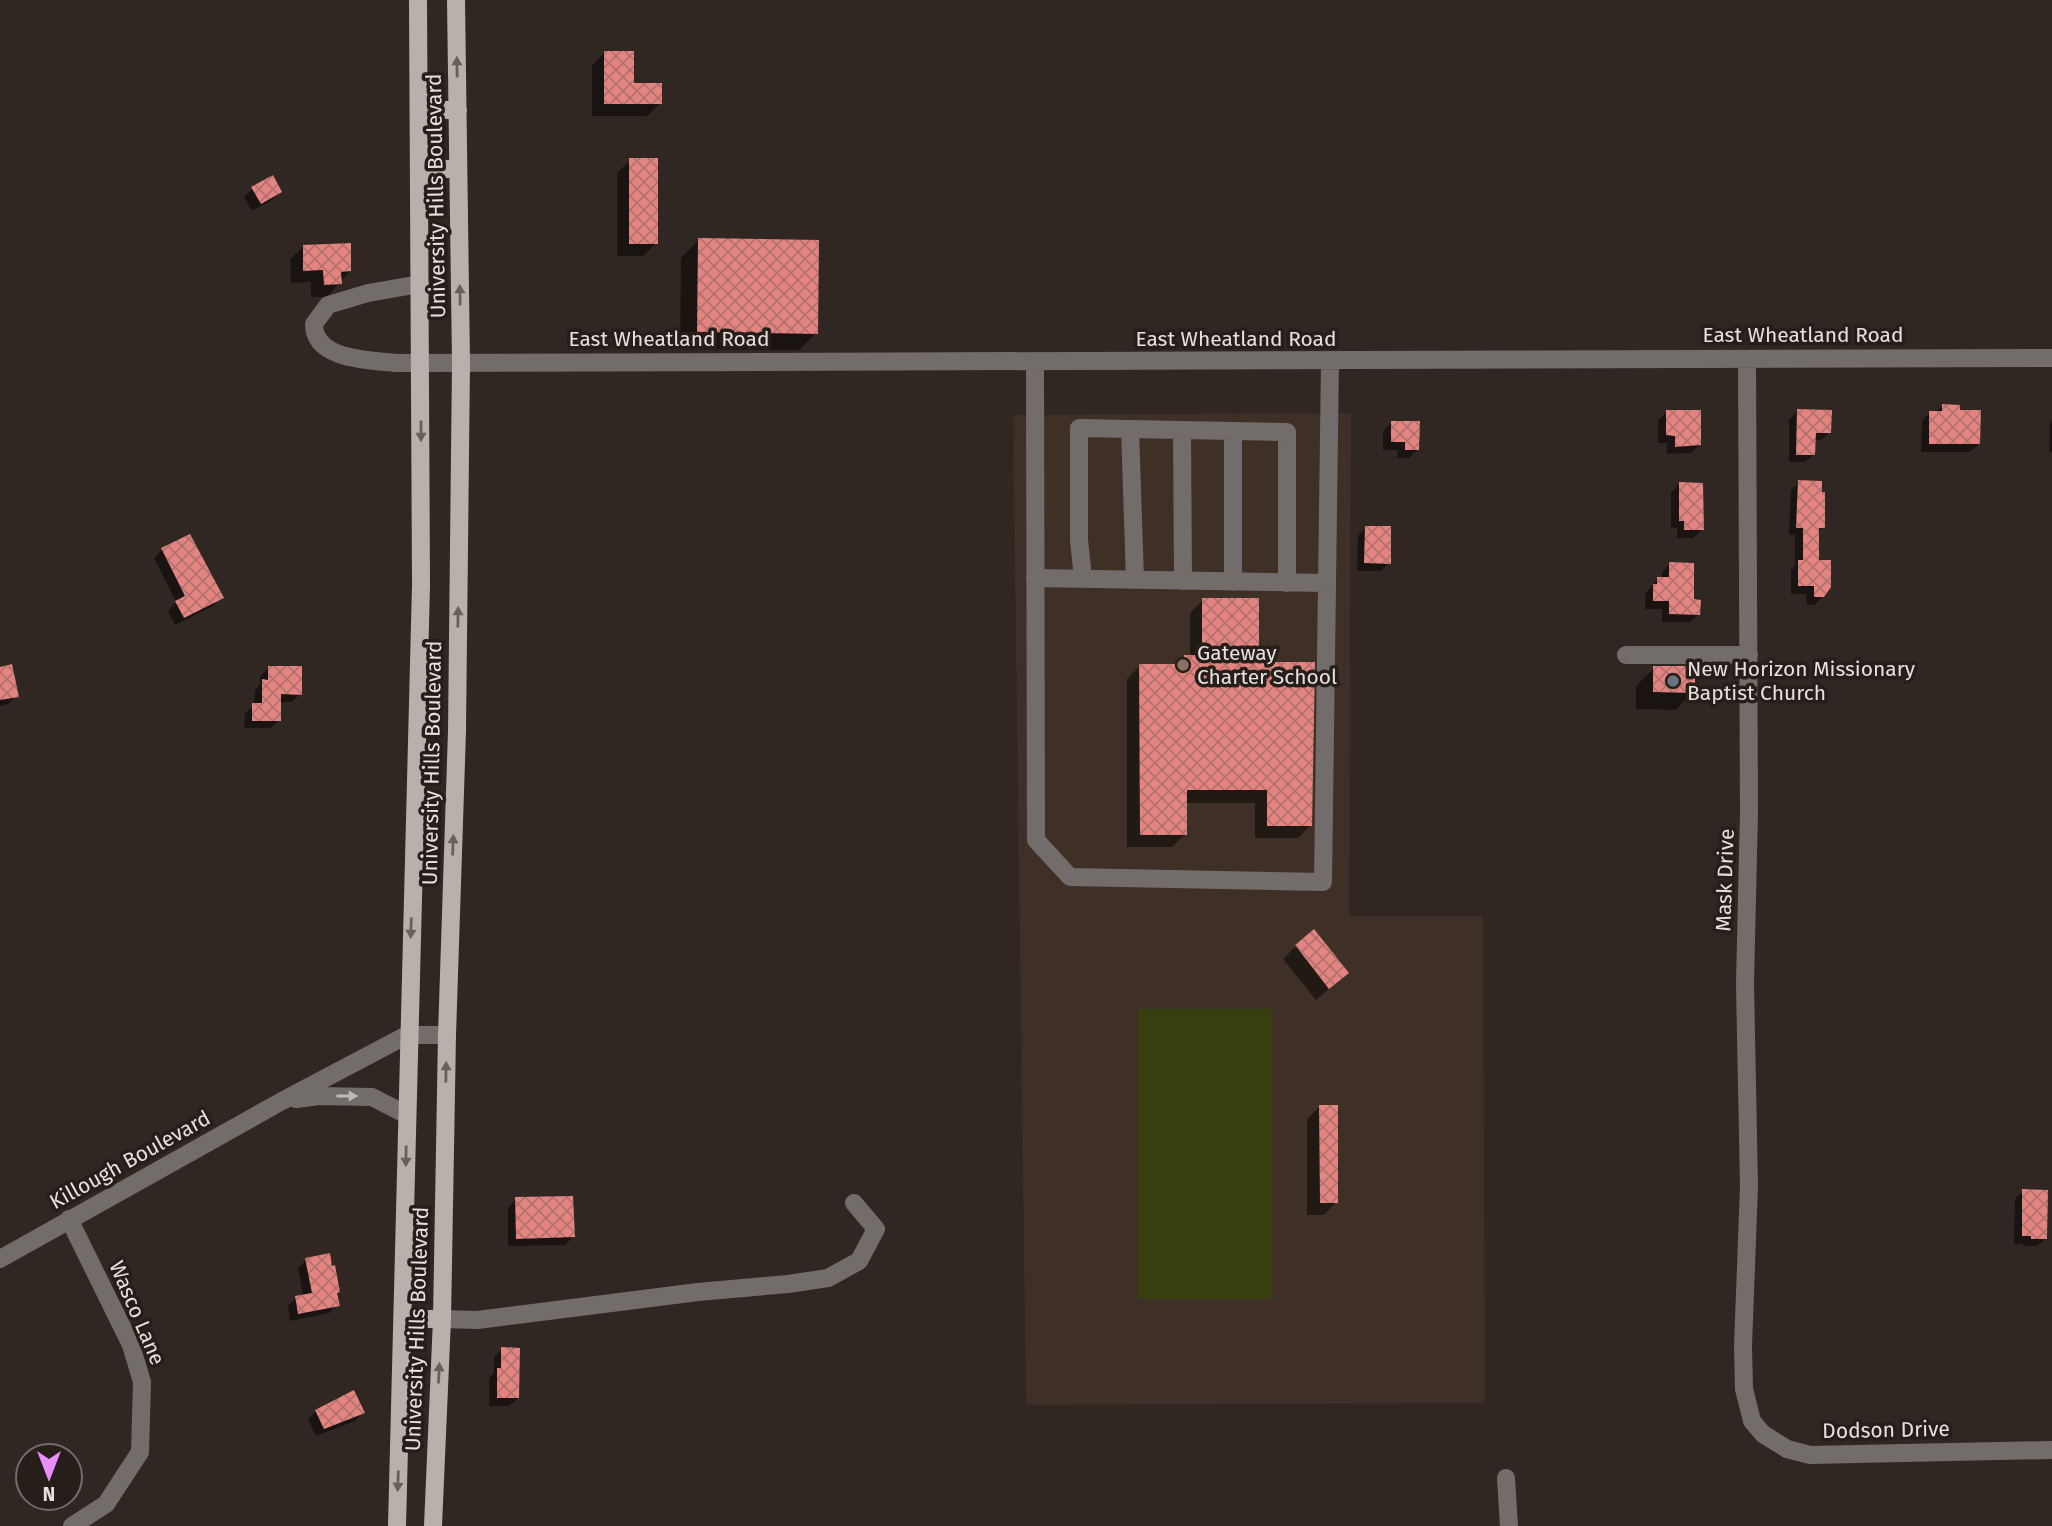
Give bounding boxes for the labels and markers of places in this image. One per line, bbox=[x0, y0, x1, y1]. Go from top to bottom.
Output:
place label: Gateway Charter School bbox=[1197, 640, 1337, 690]
place label: New Horizon Missionary Baptist Church bbox=[1687, 656, 1916, 706]
marker: Gateway Charter School bbox=[1175, 657, 1191, 673]
marker: New Horizon Missionary Baptist Church bbox=[1665, 673, 1681, 689]

